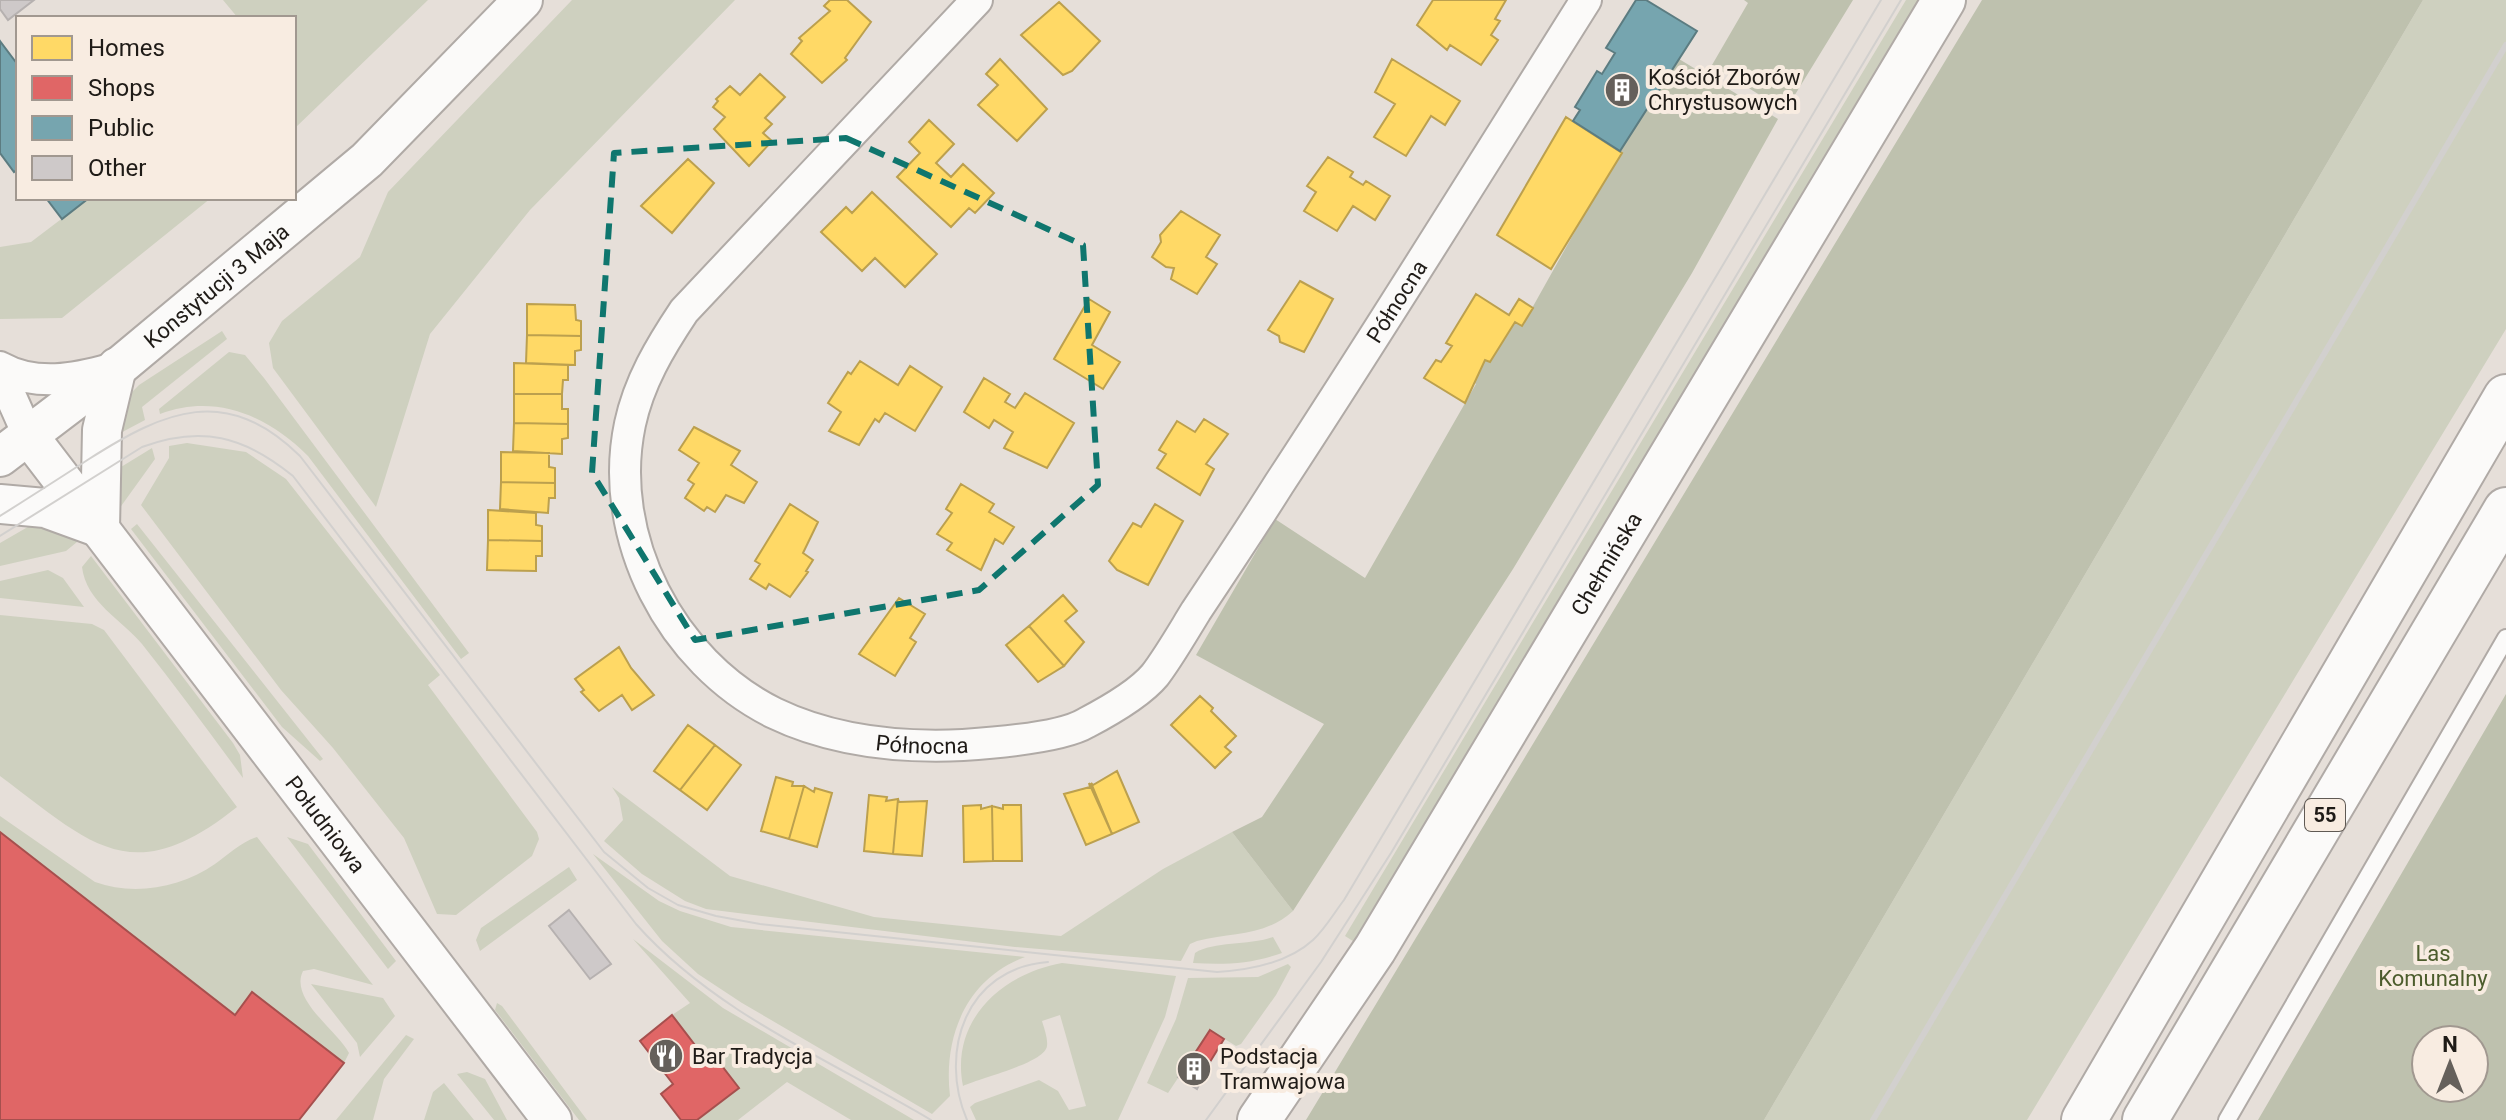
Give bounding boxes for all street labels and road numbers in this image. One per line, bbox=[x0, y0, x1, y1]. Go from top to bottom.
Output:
street label: Konstytucji 3 Maja bbox=[139, 218, 294, 353]
street label: Północna bbox=[1361, 256, 1432, 347]
street label: Chełmińska bbox=[1566, 508, 1646, 620]
street label: Północna bbox=[875, 730, 969, 758]
street label: Południowa bbox=[281, 771, 371, 878]
road number: 55 bbox=[2305, 799, 2345, 831]

